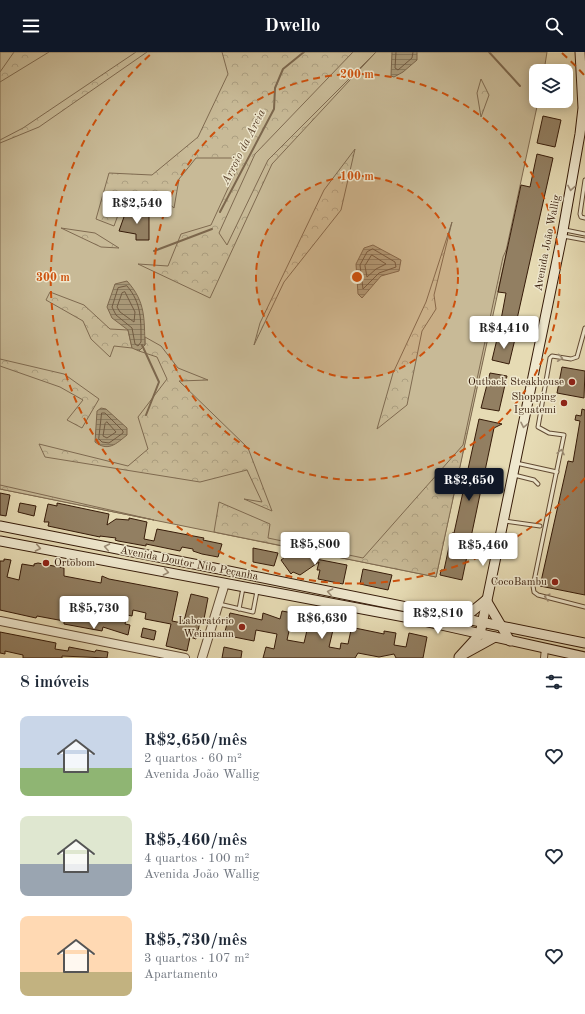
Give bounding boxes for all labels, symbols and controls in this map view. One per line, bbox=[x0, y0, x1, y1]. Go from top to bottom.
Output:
icon: menu bbox=[20, 15, 42, 37]
icon: search bbox=[543, 15, 565, 37]
text: Dwello bbox=[265, 17, 320, 35]
map controls bbox=[529, 64, 573, 108]
button: layers bbox=[529, 64, 573, 108]
text: 200 m bbox=[340, 69, 374, 81]
water label: Arroio da Areia bbox=[219, 107, 268, 188]
text: 100 m bbox=[340, 171, 374, 183]
one-way arrow bbox=[567, 185, 576, 191]
pin: R$2,540 bbox=[100, 191, 174, 225]
street label: Avenida João Wallig bbox=[533, 194, 563, 292]
text: R$2,540 bbox=[112, 197, 162, 210]
centre of rings bbox=[350, 270, 364, 284]
text: 300 m bbox=[36, 272, 70, 284]
pin: R$4,410 bbox=[467, 316, 541, 350]
text: R$4,410 bbox=[479, 322, 529, 335]
one-way arrow bbox=[557, 353, 563, 362]
place label: Outback Steakhouse bbox=[468, 377, 564, 388]
marker: Outback Steakhouse bbox=[567, 377, 577, 387]
place label: Shopping Iguatemi bbox=[511, 392, 556, 416]
marker: Shopping Iguatemi bbox=[559, 398, 569, 408]
one-way arrow bbox=[520, 422, 528, 428]
one-way arrow bbox=[556, 449, 564, 455]
pin: R$2,650 bbox=[432, 468, 506, 502]
text: R$2,650 bbox=[444, 474, 494, 487]
pin: R$5,800 bbox=[278, 532, 352, 566]
pin: R$5,460 bbox=[446, 533, 520, 567]
text: R$5,800 bbox=[290, 538, 340, 551]
text: R$5,460 bbox=[458, 539, 508, 552]
one-way arrow bbox=[35, 543, 41, 552]
one-way arrow bbox=[104, 543, 110, 552]
street label: Avenida Doutor Nilo Peçanha bbox=[119, 545, 260, 583]
marker: Ortobom bbox=[41, 558, 51, 568]
place label: Ortobom bbox=[54, 558, 96, 569]
one-way arrow bbox=[163, 567, 169, 576]
place label: CocoBambu bbox=[491, 577, 547, 588]
marker: CocoBambu bbox=[550, 577, 560, 587]
one-way arrow bbox=[326, 588, 333, 596]
one-way arrow bbox=[544, 593, 551, 602]
pin: R$5,730 bbox=[57, 596, 131, 630]
pin: R$2,810 bbox=[401, 601, 475, 635]
text: R$5,730 bbox=[69, 602, 119, 615]
pin: R$6,630 bbox=[285, 606, 359, 640]
text: R$2,810 bbox=[413, 607, 463, 620]
text: R$6,630 bbox=[297, 612, 347, 625]
place label: Laboratório Weinmann bbox=[178, 616, 234, 640]
marker: Laboratório Weinmann bbox=[237, 622, 247, 632]
icon: filters bbox=[543, 671, 565, 693]
text: 8 imóveis bbox=[20, 674, 89, 691]
icon: home bbox=[52, 732, 100, 780]
text: R$2,650/mês bbox=[144, 732, 247, 749]
icon: heart bbox=[543, 745, 565, 767]
text: 2 quartos · 60 m² bbox=[144, 752, 242, 765]
text: Avenida João Wallig bbox=[144, 768, 260, 781]
icon: home bbox=[52, 832, 100, 880]
text: R$5,460/mês bbox=[144, 832, 247, 849]
icon: heart bbox=[543, 845, 565, 867]
text: 4 quartos · 100 m² bbox=[144, 852, 249, 865]
text: Avenida João Wallig bbox=[144, 868, 260, 881]
icon: home bbox=[52, 932, 100, 980]
text: R$5,730/mês bbox=[144, 932, 247, 949]
icon: heart bbox=[543, 945, 565, 967]
text: 3 quartos · 107 m² bbox=[144, 952, 249, 965]
text: Apartamento bbox=[144, 968, 218, 981]

